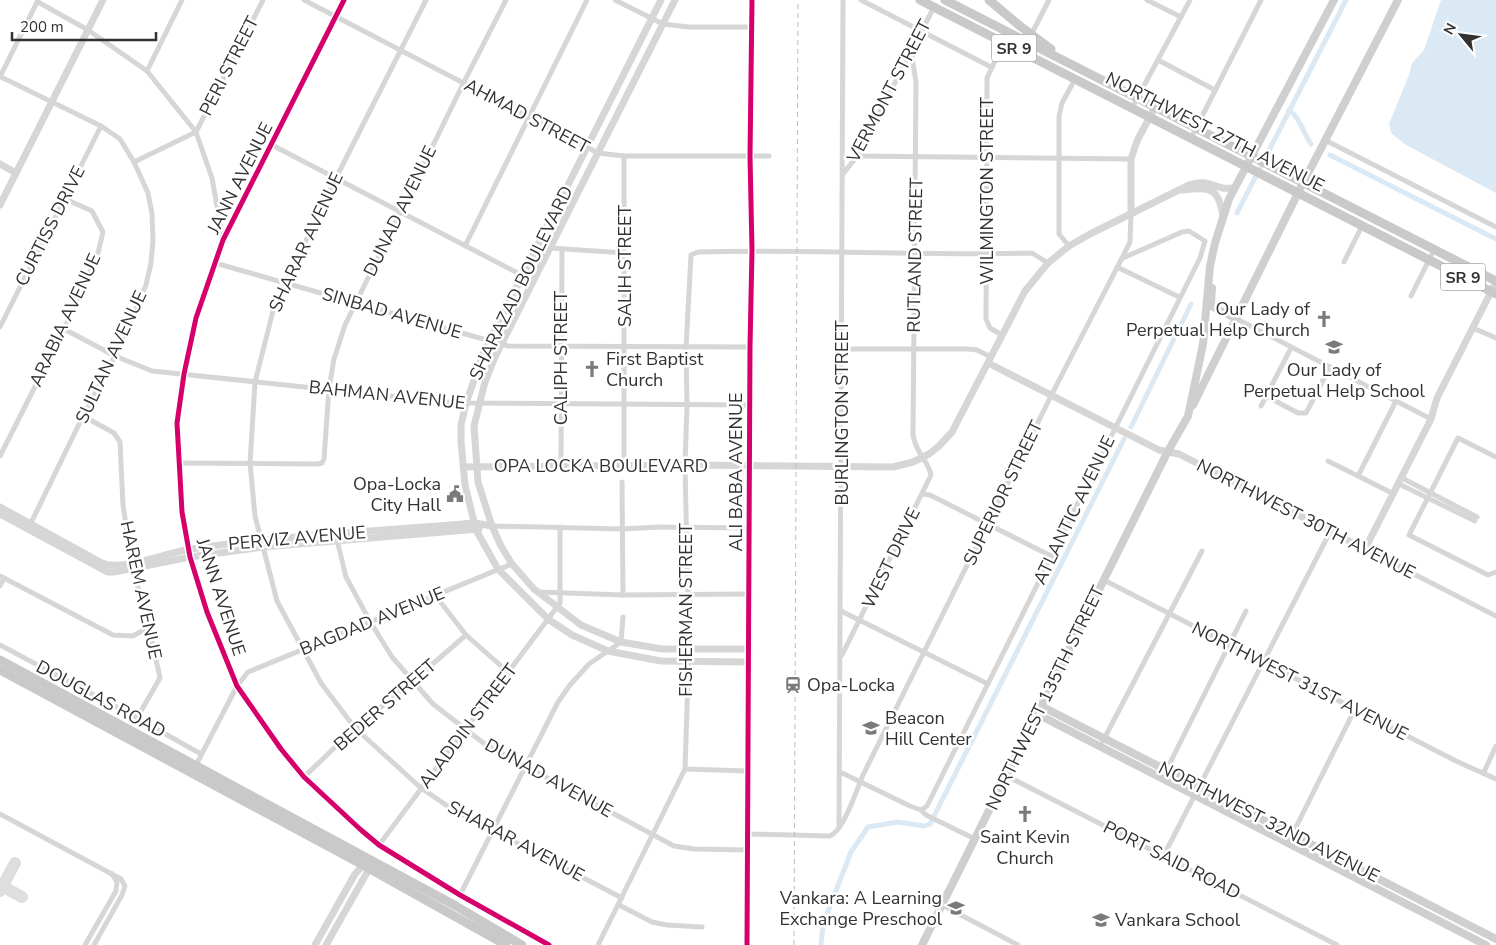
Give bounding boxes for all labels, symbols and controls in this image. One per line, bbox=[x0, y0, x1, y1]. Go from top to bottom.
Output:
scale bar bbox=[12, 10, 156, 42]
north arrow bbox=[1436, 10, 1486, 60]
street label: PERI STREET bbox=[194, 12, 264, 120]
street label: VERMONT STREET bbox=[841, 15, 937, 167]
text: 200 m bbox=[20, 17, 64, 37]
text: N bbox=[1439, 20, 1461, 38]
road number: SR 9 bbox=[992, 34, 1036, 62]
street label: NORTHWEST 27TH AVENUE bbox=[1102, 66, 1328, 198]
street label: AHMAD STREET bbox=[460, 73, 594, 159]
street label: WILMINGTON STREET bbox=[975, 97, 999, 285]
street label: JANN AVENUE bbox=[201, 118, 278, 239]
street label: DUNAD AVENUE bbox=[358, 142, 442, 280]
street label: CURTISS DRIVE bbox=[9, 162, 91, 290]
street label: SHARAR AVENUE bbox=[263, 168, 349, 316]
street label: RUTLAND STREET bbox=[902, 177, 928, 333]
street label: SHARAZAD BOULEVARD bbox=[463, 182, 579, 384]
street label: SALIH STREET bbox=[613, 205, 637, 327]
street label: ARABIA AVENUE bbox=[24, 249, 106, 391]
road number: SR 9 bbox=[1440, 264, 1486, 290]
street label: SINBAD AVENUE bbox=[319, 282, 465, 344]
street label: SULTAN AVENUE bbox=[70, 287, 152, 427]
street label: CALIPH STREET bbox=[549, 291, 573, 425]
place label: Our Lady of Perpetual Help Church bbox=[1126, 297, 1311, 342]
church icon: Our Lady of Perpetual Help Church bbox=[1314, 309, 1334, 329]
street label: BURLINGTON STREET bbox=[830, 320, 854, 505]
school or university icon: Our Lady of Perpetual Help School bbox=[1324, 337, 1344, 357]
place label: First Baptist Church bbox=[606, 347, 704, 392]
place label: Our Lady of Perpetual Help School bbox=[1243, 358, 1425, 403]
church icon: First Baptist Church bbox=[582, 359, 602, 379]
street label: BAHMAN AVENUE bbox=[308, 375, 466, 415]
street label: ALI BABA AVENUE bbox=[724, 392, 748, 552]
street label: SUPERIOR STREET bbox=[957, 416, 1049, 569]
street label: ATLANTIC AVENUE bbox=[1028, 432, 1120, 588]
street label: NORTHWEST 30TH AVENUE bbox=[1193, 453, 1419, 585]
street label: OPA LOCKA BOULEVARD bbox=[494, 454, 708, 478]
place label: Opa-Locka City Hall bbox=[353, 472, 442, 517]
public building icon: Opa-Locka City Hall bbox=[445, 484, 465, 504]
street label: WEST DRIVE bbox=[856, 504, 926, 612]
street label: HAREM AVENUE bbox=[115, 518, 167, 662]
street label: PERVIZ AVENUE bbox=[227, 520, 367, 556]
street label: FISHERMAN STREET bbox=[674, 523, 698, 697]
street label: JANN AVENUE bbox=[190, 534, 251, 659]
street label: BAGDAD AVENUE bbox=[296, 581, 448, 661]
street label: NORTHWEST 135TH STREET bbox=[980, 582, 1110, 814]
street label: NORTHWEST 31ST AVENUE bbox=[1188, 616, 1412, 746]
street label: BEDER STREET bbox=[329, 654, 441, 756]
street label: DOUGLAS ROAD bbox=[32, 655, 170, 743]
street label: ALADDIN STREET bbox=[413, 659, 523, 793]
place label: Opa-Locka bbox=[807, 673, 895, 697]
station icon: Opa-Locka bbox=[783, 675, 803, 695]
place label: Beacon Hill Center bbox=[885, 706, 972, 751]
school or university icon: Beacon Hill Center bbox=[861, 718, 881, 738]
street label: DUNAD AVENUE bbox=[481, 733, 617, 823]
street label: NORTHWEST 32ND AVENUE bbox=[1155, 756, 1383, 888]
street label: SHARAR AVENUE bbox=[443, 795, 589, 887]
church icon: Saint Kevin Church bbox=[1015, 804, 1035, 824]
street label: PORT SAID ROAD bbox=[1099, 815, 1245, 905]
place label: Saint Kevin Church bbox=[980, 825, 1070, 870]
place label: Vankara: A Learning Exchange Preschool bbox=[779, 886, 943, 931]
school or university icon: Vankara: A Learning Exchange Preschool bbox=[946, 898, 966, 918]
place label: Vankara School bbox=[1114, 908, 1241, 932]
school or university icon: Vankara School bbox=[1091, 910, 1111, 930]

